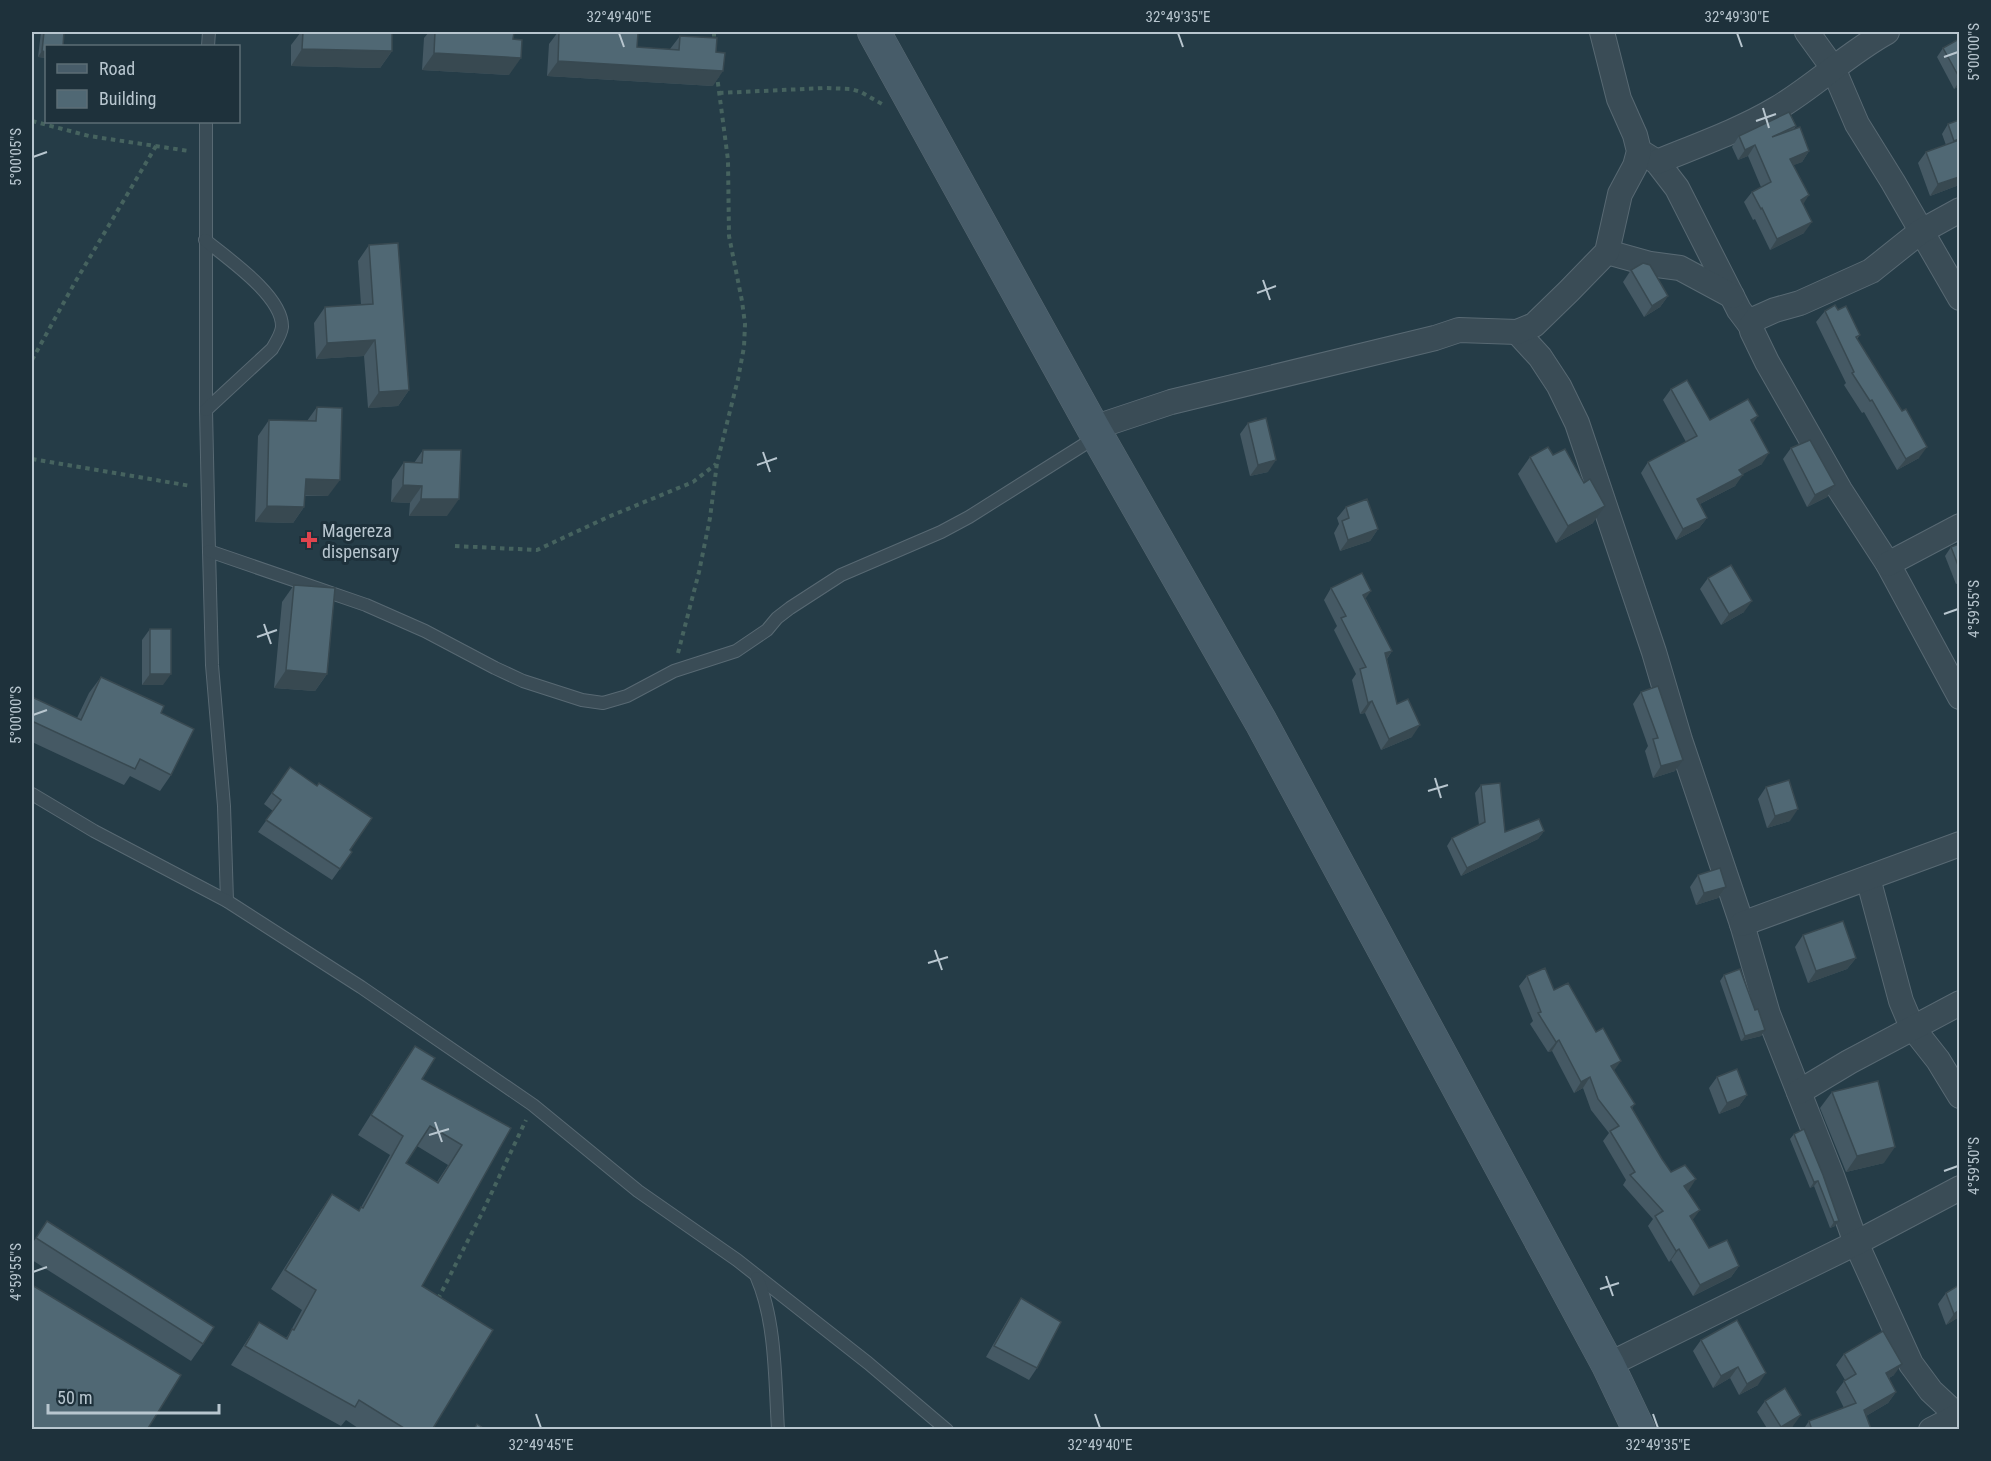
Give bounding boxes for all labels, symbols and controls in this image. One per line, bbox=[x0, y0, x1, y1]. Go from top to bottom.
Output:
text: 32°49'40"E bbox=[587, 8, 651, 26]
text: 32°49'35"E bbox=[1146, 8, 1210, 26]
text: 32°49'30"E bbox=[1705, 8, 1769, 26]
text: 5°00'00"S bbox=[1965, 23, 1983, 81]
legend bbox=[45, 45, 240, 123]
text: Road bbox=[99, 58, 135, 79]
text: Building bbox=[99, 88, 156, 109]
text: 5°00'05"S bbox=[7, 128, 25, 186]
place label: Magereza dispensary bbox=[322, 520, 400, 562]
marker: Magereza dispensary bbox=[300, 531, 318, 549]
text: 4°59'55"S bbox=[1965, 580, 1983, 638]
text: 5°00'00"S bbox=[7, 686, 25, 744]
text: 4°59'50"S bbox=[1965, 1137, 1983, 1195]
text: 4°59'55"S bbox=[7, 1243, 25, 1301]
scale bar bbox=[48, 1377, 219, 1415]
text: 50 m bbox=[57, 1387, 92, 1408]
text: 32°49'45"E bbox=[509, 1436, 573, 1454]
text: 32°49'40"E bbox=[1068, 1436, 1132, 1454]
text: 32°49'35"E bbox=[1626, 1436, 1690, 1454]

